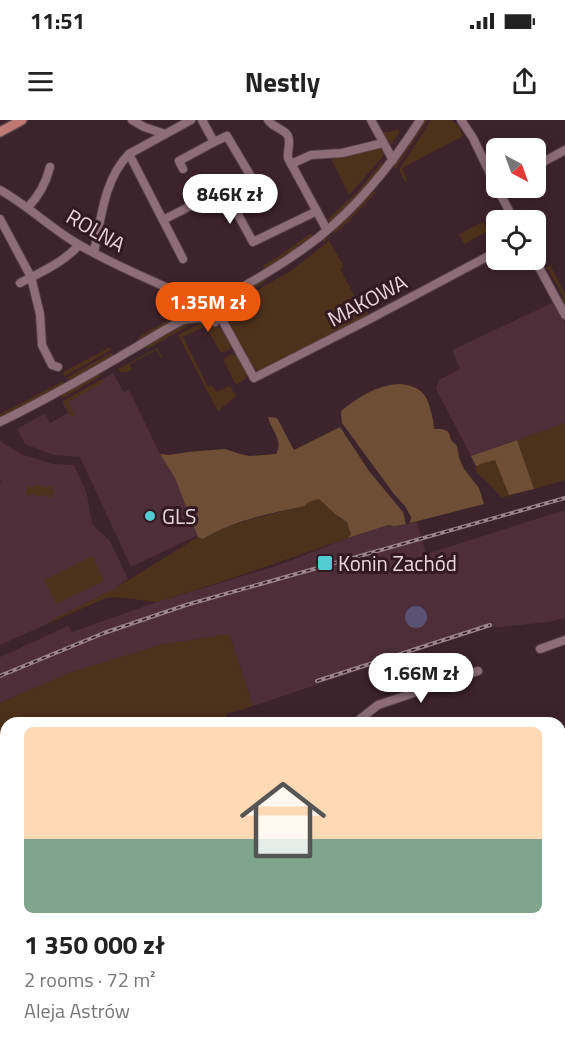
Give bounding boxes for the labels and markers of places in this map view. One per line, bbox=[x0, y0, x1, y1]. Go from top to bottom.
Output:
pin: 846K zł bbox=[175, 174, 285, 225]
pin: 1.35M zł bbox=[146, 282, 270, 333]
place label: GLS bbox=[162, 500, 196, 532]
marker: GLS bbox=[143, 509, 157, 523]
place label: Konin Zachód bbox=[338, 547, 457, 579]
marker: Konin Zachód bbox=[316, 554, 334, 572]
pin: 1.66M zł bbox=[359, 653, 483, 704]

